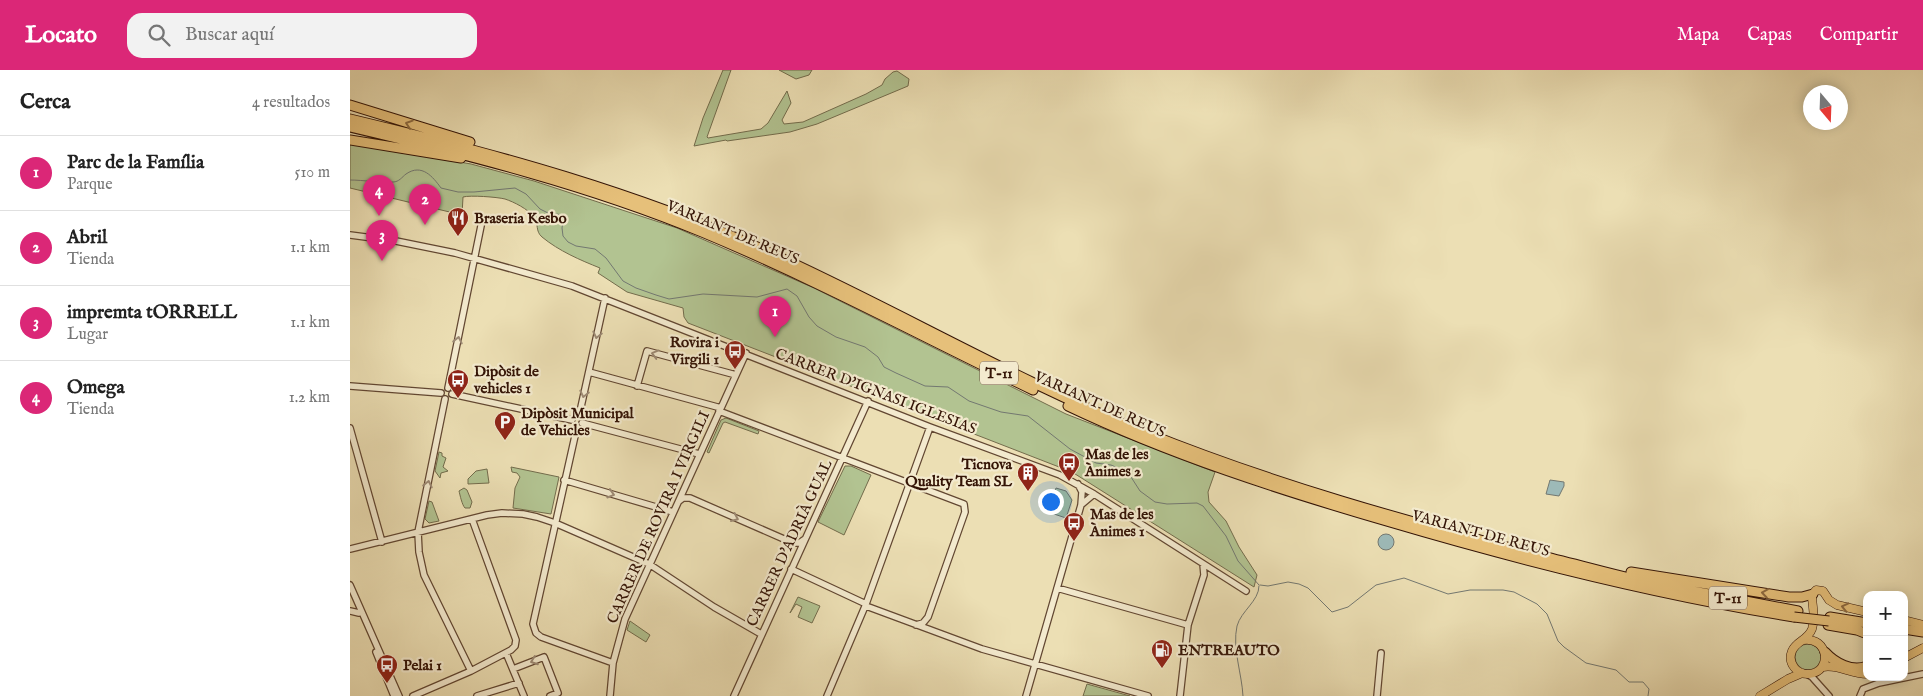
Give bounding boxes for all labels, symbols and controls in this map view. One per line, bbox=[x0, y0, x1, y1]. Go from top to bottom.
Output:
search box bbox=[127, 13, 477, 58]
text: Locato bbox=[25, 20, 97, 51]
icon: search bbox=[145, 21, 173, 49]
text: Buscar aquí bbox=[185, 23, 274, 47]
text: Mapa bbox=[1677, 24, 1719, 47]
text: Capas bbox=[1747, 24, 1792, 47]
text: Compartir bbox=[1820, 24, 1898, 47]
north arrow bbox=[1803, 85, 1848, 130]
text: Cerca bbox=[20, 89, 70, 116]
text: 4 resultados bbox=[252, 93, 330, 113]
one-way arrow bbox=[405, 120, 414, 130]
text: Parc de la Família bbox=[67, 151, 204, 175]
text: 1 bbox=[33, 163, 39, 183]
text: 510 m bbox=[295, 163, 330, 183]
text: Parque bbox=[67, 175, 113, 195]
pin: 4 bbox=[363, 175, 395, 216]
pin: 2 bbox=[409, 184, 441, 225]
street label: VARIANT DE REUS bbox=[663, 196, 802, 269]
restaurant icon: Braseria Kesbo bbox=[446, 206, 470, 237]
place label: Braseria Kesbo bbox=[474, 209, 566, 228]
pin: 3 bbox=[366, 220, 398, 261]
text: Abril bbox=[67, 226, 107, 250]
text: 2 bbox=[32, 238, 40, 258]
text: 1.1 km bbox=[290, 238, 330, 258]
text: Tienda bbox=[67, 250, 114, 270]
pin: 1 bbox=[759, 296, 791, 337]
text: impremta tORRELL bbox=[67, 301, 237, 325]
text: 3 bbox=[33, 313, 39, 333]
text: 1.1 km bbox=[290, 313, 330, 333]
text: Lugar bbox=[67, 325, 108, 345]
one-way arrow bbox=[592, 331, 603, 340]
place label: Rovira i Virgili 1 bbox=[670, 333, 719, 369]
one-way arrow bbox=[452, 336, 462, 345]
bus stop icon: Rovira i Virgili 1 bbox=[723, 339, 747, 370]
street label: CARRER D'IGNASI IGLESIAS bbox=[772, 344, 979, 439]
one-way arrow bbox=[651, 349, 660, 359]
place label: Dipòsit de vehicles 1 bbox=[473, 362, 539, 398]
road number: T-11 bbox=[980, 362, 1018, 384]
street label: VARIANT DE REUS bbox=[1030, 367, 1168, 442]
bus stop icon: Dipòsit de vehicles 1 bbox=[446, 368, 470, 399]
text: Omega bbox=[67, 376, 125, 400]
text: 4 bbox=[32, 388, 40, 408]
text: 1.2 km bbox=[289, 388, 330, 408]
one-way arrow bbox=[579, 390, 590, 399]
text: Tienda bbox=[67, 400, 114, 420]
place label: Dipòsit Municipal de Vehicles bbox=[521, 404, 635, 440]
street label: CARRER DE ROVIRA I VIRGILI bbox=[603, 407, 714, 627]
parking icon: Dipòsit Municipal de Vehicles bbox=[493, 410, 517, 441]
place label: Mas de les Ànimes 2 bbox=[1084, 445, 1149, 481]
bus stop icon: Mas de les Ànimes 2 bbox=[1057, 451, 1081, 482]
place label: Ticnova Quality Team SL bbox=[905, 455, 1013, 491]
street label: CARRER D'ADRIÀ GUAL bbox=[742, 456, 837, 630]
building icon: Ticnova Quality Team SL bbox=[1016, 461, 1040, 492]
one-way arrow bbox=[422, 480, 432, 489]
one-way arrow bbox=[606, 488, 615, 498]
your location bbox=[1038, 489, 1064, 515]
place label: Mas de les Ànimes 1 bbox=[1089, 505, 1154, 541]
street label: VARIANT DE REUS bbox=[1409, 506, 1552, 561]
one-way arrow bbox=[730, 511, 739, 522]
bus stop icon: Mas de les Ànimes 1 bbox=[1062, 511, 1086, 542]
road number: T-11 bbox=[1709, 586, 1747, 610]
one-way arrow bbox=[1761, 588, 1769, 599]
map controls bbox=[1863, 591, 1908, 681]
button: + bbox=[1863, 591, 1908, 636]
one-way arrow bbox=[1841, 602, 1850, 613]
button: − bbox=[1863, 636, 1908, 681]
fuel station icon: ENTREAUTO bbox=[1150, 638, 1174, 669]
place label: ENTREAUTO bbox=[1178, 641, 1280, 660]
bus stop icon: Pelai 1 bbox=[375, 653, 399, 684]
one-way arrow bbox=[531, 655, 539, 665]
place label: Pelai 1 bbox=[403, 656, 442, 675]

